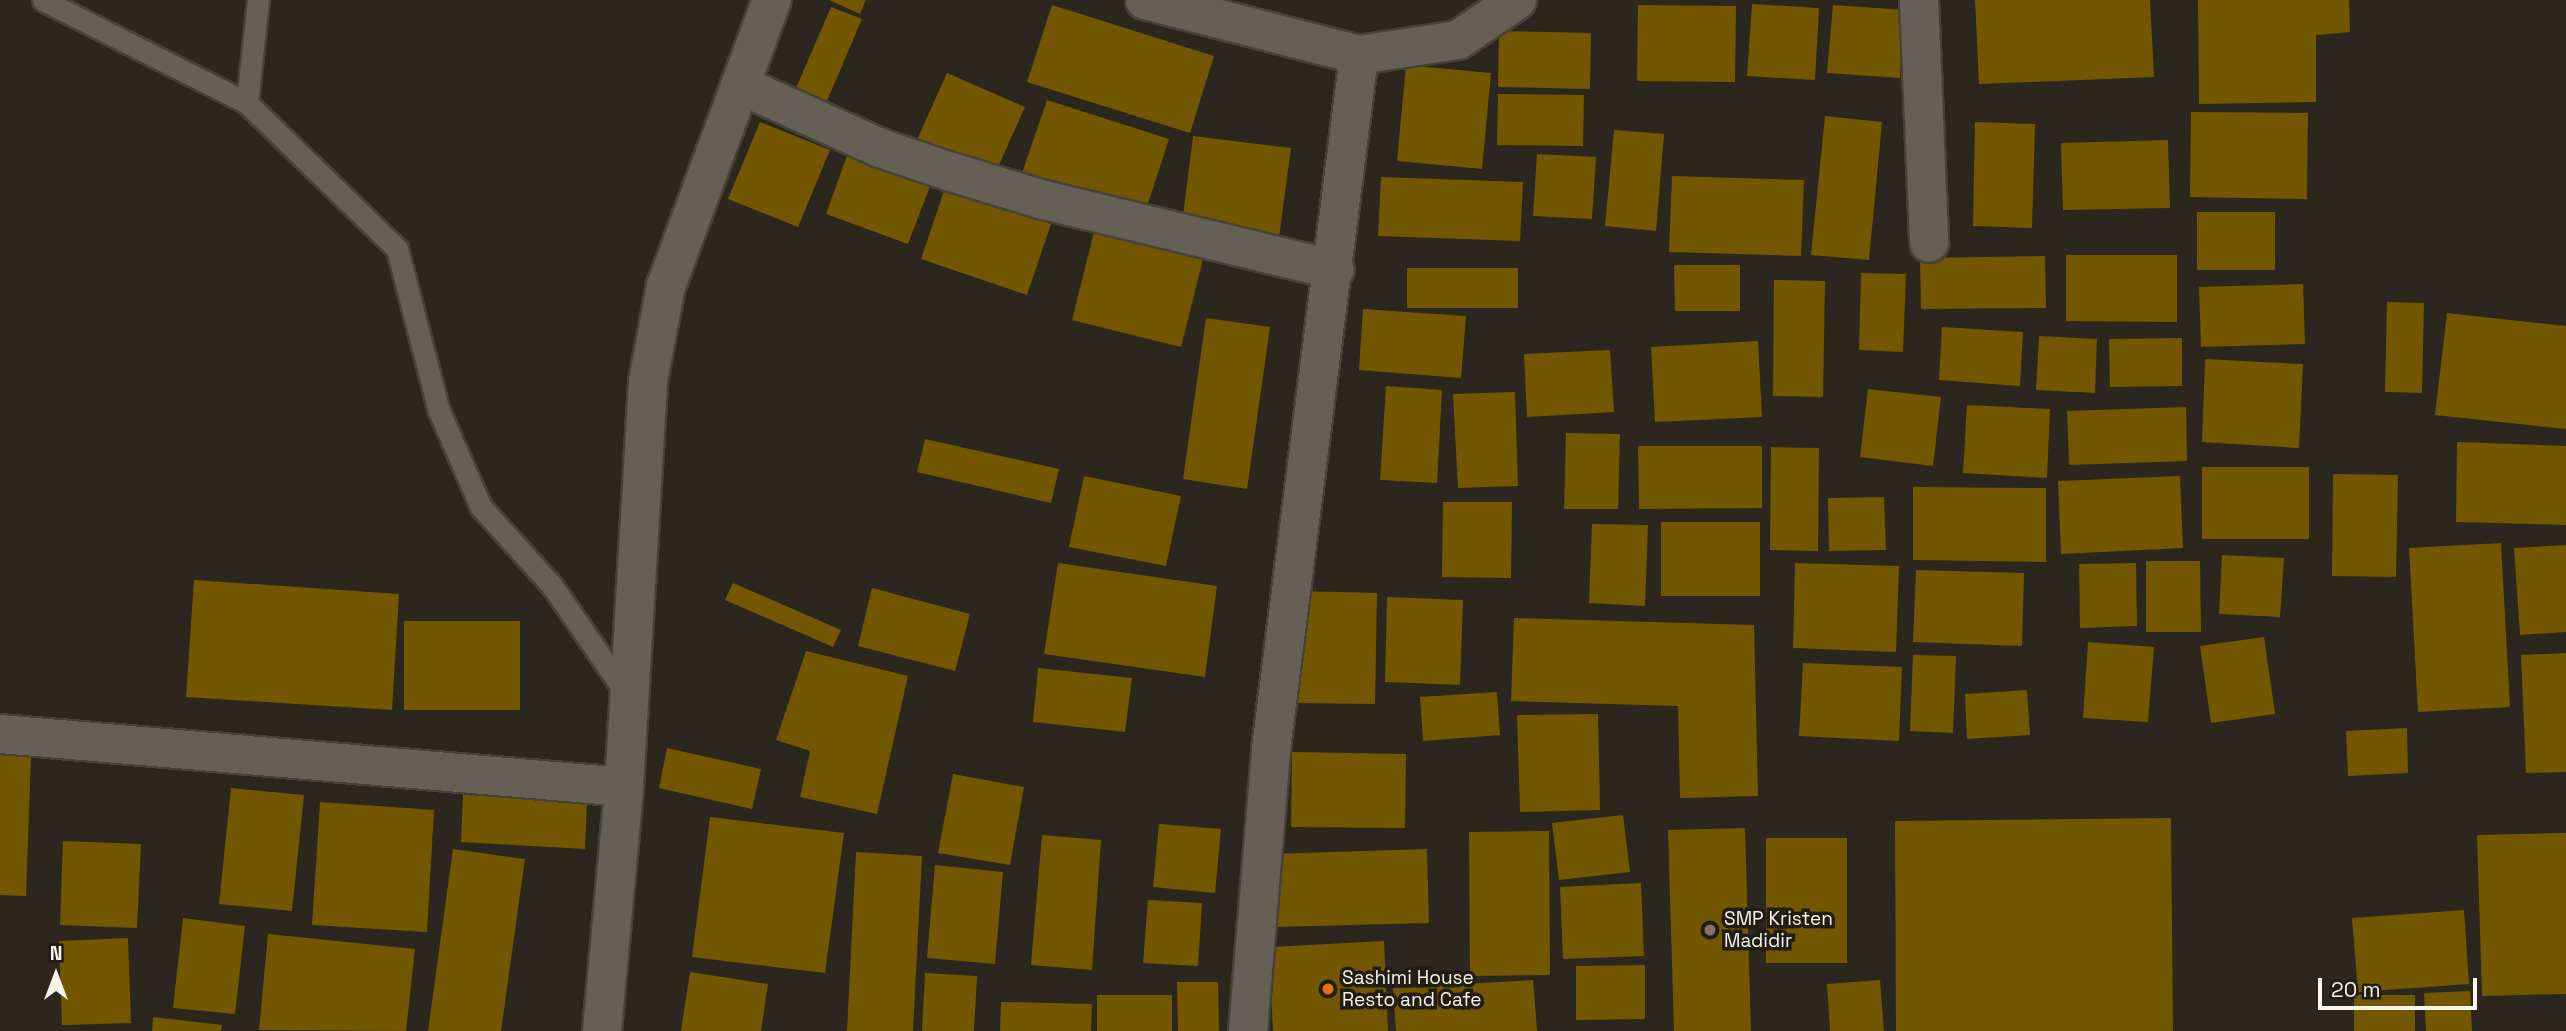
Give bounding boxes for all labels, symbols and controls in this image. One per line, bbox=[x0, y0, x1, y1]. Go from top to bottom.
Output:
place label: SMP Kristen Madidir bbox=[1724, 908, 1833, 952]
marker: SMP Kristen Madidir bbox=[1702, 922, 1718, 938]
north arrow bbox=[21, 940, 91, 1010]
text: N bbox=[50, 941, 62, 966]
scale bar bbox=[2321, 964, 2480, 1008]
place label: Sashimi House Resto and Cafe bbox=[1342, 967, 1481, 1011]
text: 20 m bbox=[2331, 976, 2381, 1003]
marker: Sashimi House Resto and Cafe bbox=[1320, 981, 1336, 997]

